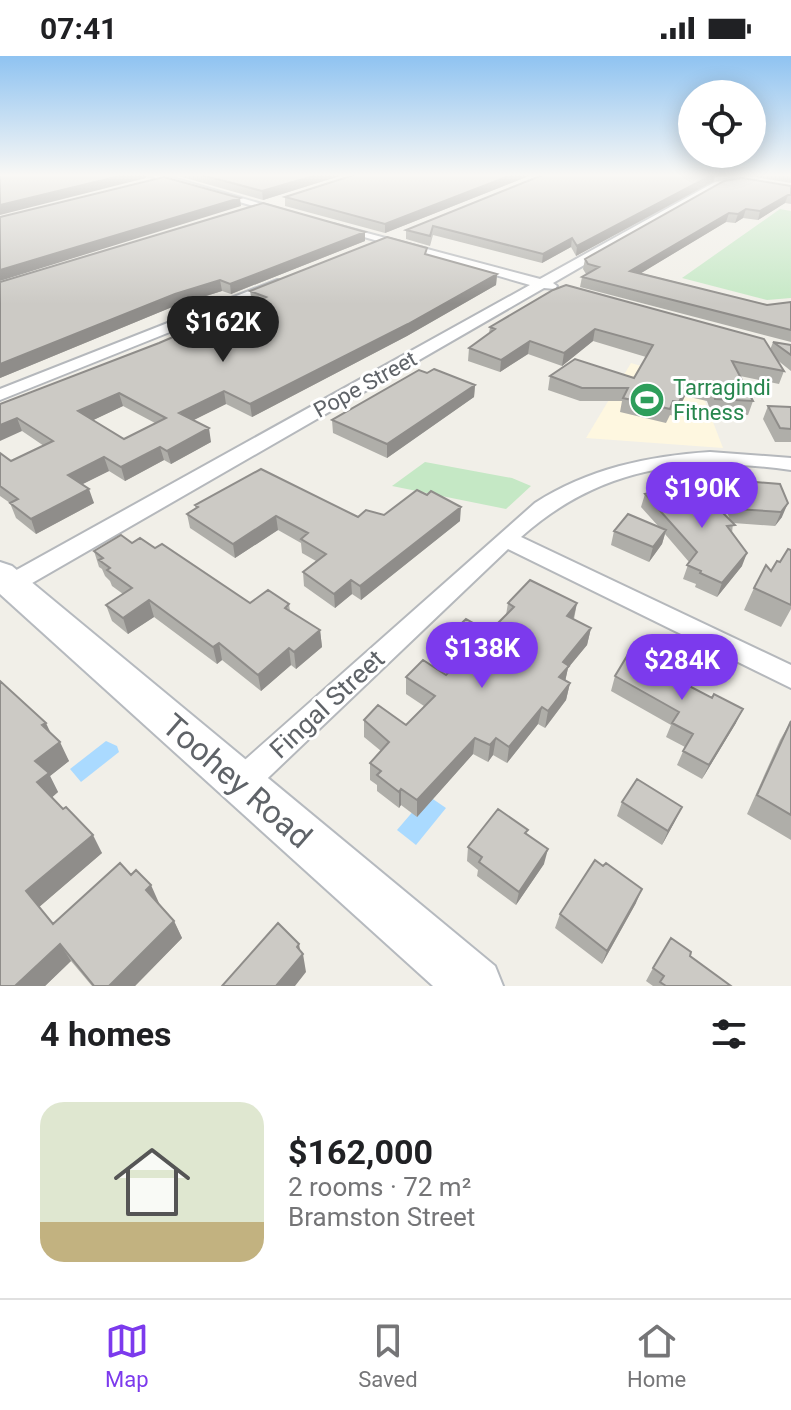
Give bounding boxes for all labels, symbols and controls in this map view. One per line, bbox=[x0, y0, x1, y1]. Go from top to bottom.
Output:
text: 07:41 bbox=[40, 11, 117, 46]
map controls bbox=[678, 80, 766, 168]
button: locate bbox=[678, 80, 766, 168]
pin: $162K bbox=[167, 296, 279, 364]
text: $162K bbox=[185, 307, 261, 337]
street label: Pope Street bbox=[309, 346, 421, 423]
place label: Tarragindi Fitness bbox=[673, 375, 771, 425]
sports icon: Tarragindi Fitness bbox=[628, 381, 666, 419]
pin: $190K bbox=[646, 462, 758, 530]
text: $190K bbox=[664, 473, 740, 503]
pin: $138K bbox=[426, 622, 538, 690]
text: $138K bbox=[444, 633, 520, 663]
pin: $284K bbox=[626, 634, 738, 702]
street label: Fingal Street bbox=[264, 644, 390, 764]
text: $284K bbox=[644, 645, 720, 675]
street label: Toohey Road bbox=[155, 706, 319, 856]
icon: filters bbox=[707, 1012, 751, 1056]
text: 4 homes bbox=[40, 1014, 171, 1054]
text: $162,000 bbox=[288, 1132, 433, 1172]
icon: home bbox=[104, 1134, 200, 1230]
text: 2 rooms · 72 m² bbox=[288, 1172, 471, 1202]
text: Bramston Street bbox=[288, 1202, 475, 1232]
tab: Map bbox=[105, 1319, 149, 1392]
tab: Saved bbox=[358, 1319, 418, 1392]
tab: Home bbox=[627, 1319, 686, 1392]

